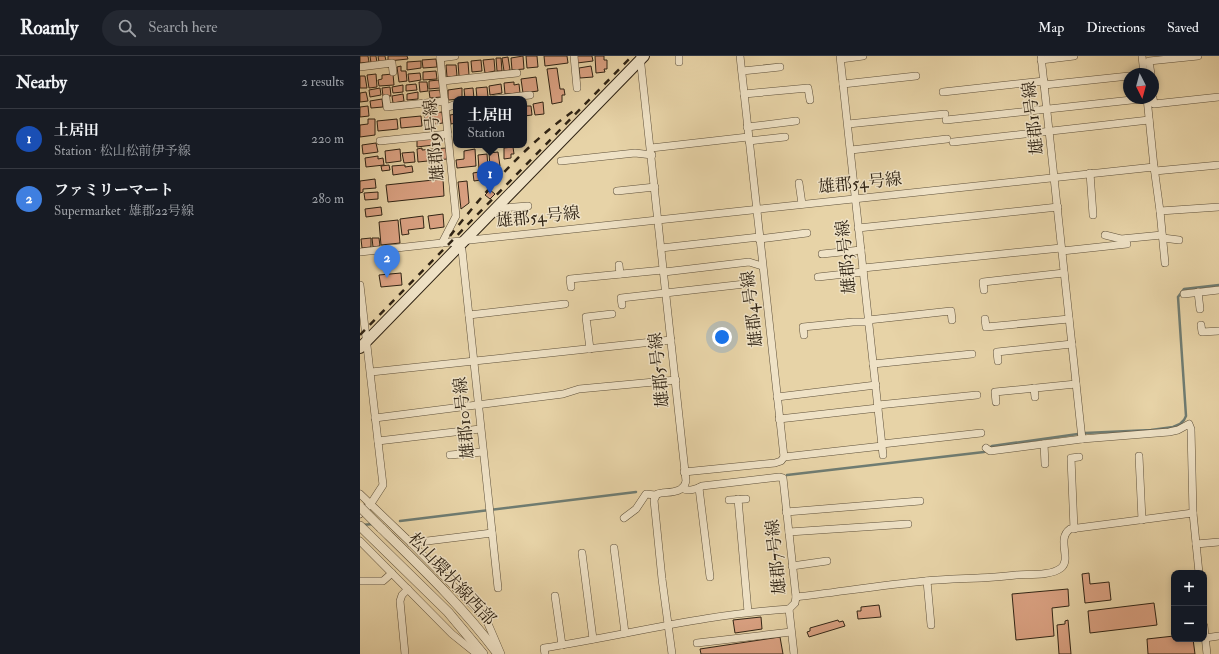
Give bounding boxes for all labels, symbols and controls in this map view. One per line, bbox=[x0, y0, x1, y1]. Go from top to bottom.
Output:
search box bbox=[102, 10, 382, 46]
text: Roamly bbox=[20, 16, 78, 40]
icon: search bbox=[116, 17, 138, 39]
text: Search here bbox=[148, 18, 218, 37]
text: Map bbox=[1038, 19, 1064, 36]
text: Directions bbox=[1086, 19, 1145, 36]
text: Saved bbox=[1167, 19, 1199, 36]
north arrow bbox=[1123, 68, 1159, 104]
text: Nearby bbox=[16, 72, 67, 93]
text: 2 results bbox=[301, 74, 344, 90]
street label: 雄郡1号線 bbox=[1018, 80, 1048, 156]
popup bbox=[453, 96, 527, 148]
street label: 雄郡19号線 bbox=[419, 98, 449, 182]
text: 土居田 bbox=[467, 106, 513, 125]
text: 土居田 bbox=[54, 121, 99, 140]
text: Station bbox=[467, 125, 505, 141]
text: 1 bbox=[27, 131, 31, 147]
text: 220 m bbox=[311, 131, 344, 147]
text: Station · 松山松前伊予線 bbox=[54, 143, 190, 159]
pin: 1 bbox=[477, 161, 503, 194]
street label: 雄郡54号線 bbox=[817, 168, 903, 198]
text: ファミリーマート bbox=[54, 181, 174, 200]
text: 2 bbox=[26, 191, 32, 207]
text: 280 m bbox=[312, 191, 344, 207]
street label: 雄郡54号線 bbox=[495, 202, 581, 232]
text: Supermarket · 雄郡22号線 bbox=[54, 203, 194, 219]
street label: 雄郡3号線 bbox=[832, 219, 860, 295]
pin: 2 bbox=[374, 245, 400, 278]
street label: 雄郡4号線 bbox=[737, 269, 767, 349]
your location bbox=[712, 327, 732, 347]
street label: 雄郡5号線 bbox=[645, 331, 673, 409]
street label: 雄郡10号線 bbox=[449, 376, 479, 460]
street label: 雄郡7号線 bbox=[762, 518, 790, 596]
street label: 松山環状線西部 bbox=[404, 528, 500, 630]
map controls bbox=[1171, 570, 1207, 642]
button: + bbox=[1171, 570, 1207, 606]
button: − bbox=[1171, 606, 1207, 642]

